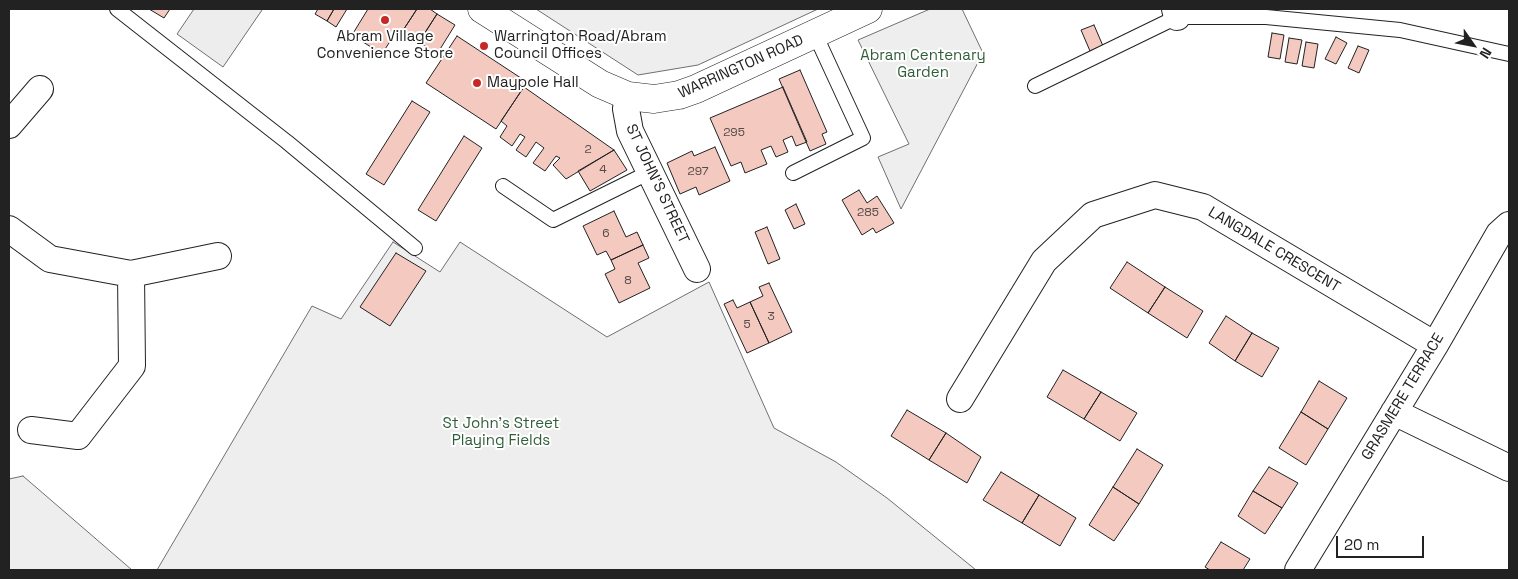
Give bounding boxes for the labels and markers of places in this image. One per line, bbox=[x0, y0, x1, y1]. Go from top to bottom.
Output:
marker: Abram Village Convenience Store bbox=[379, 14, 391, 26]
place label: Abram Village Convenience Store bbox=[317, 28, 453, 63]
place label: Warrington Road/Abram Council Offices bbox=[494, 28, 667, 63]
marker: Warrington Road/Abram Council Offices bbox=[478, 40, 490, 52]
place label: Maypole Hall bbox=[487, 74, 579, 92]
marker: Maypole Hall bbox=[471, 77, 483, 89]

